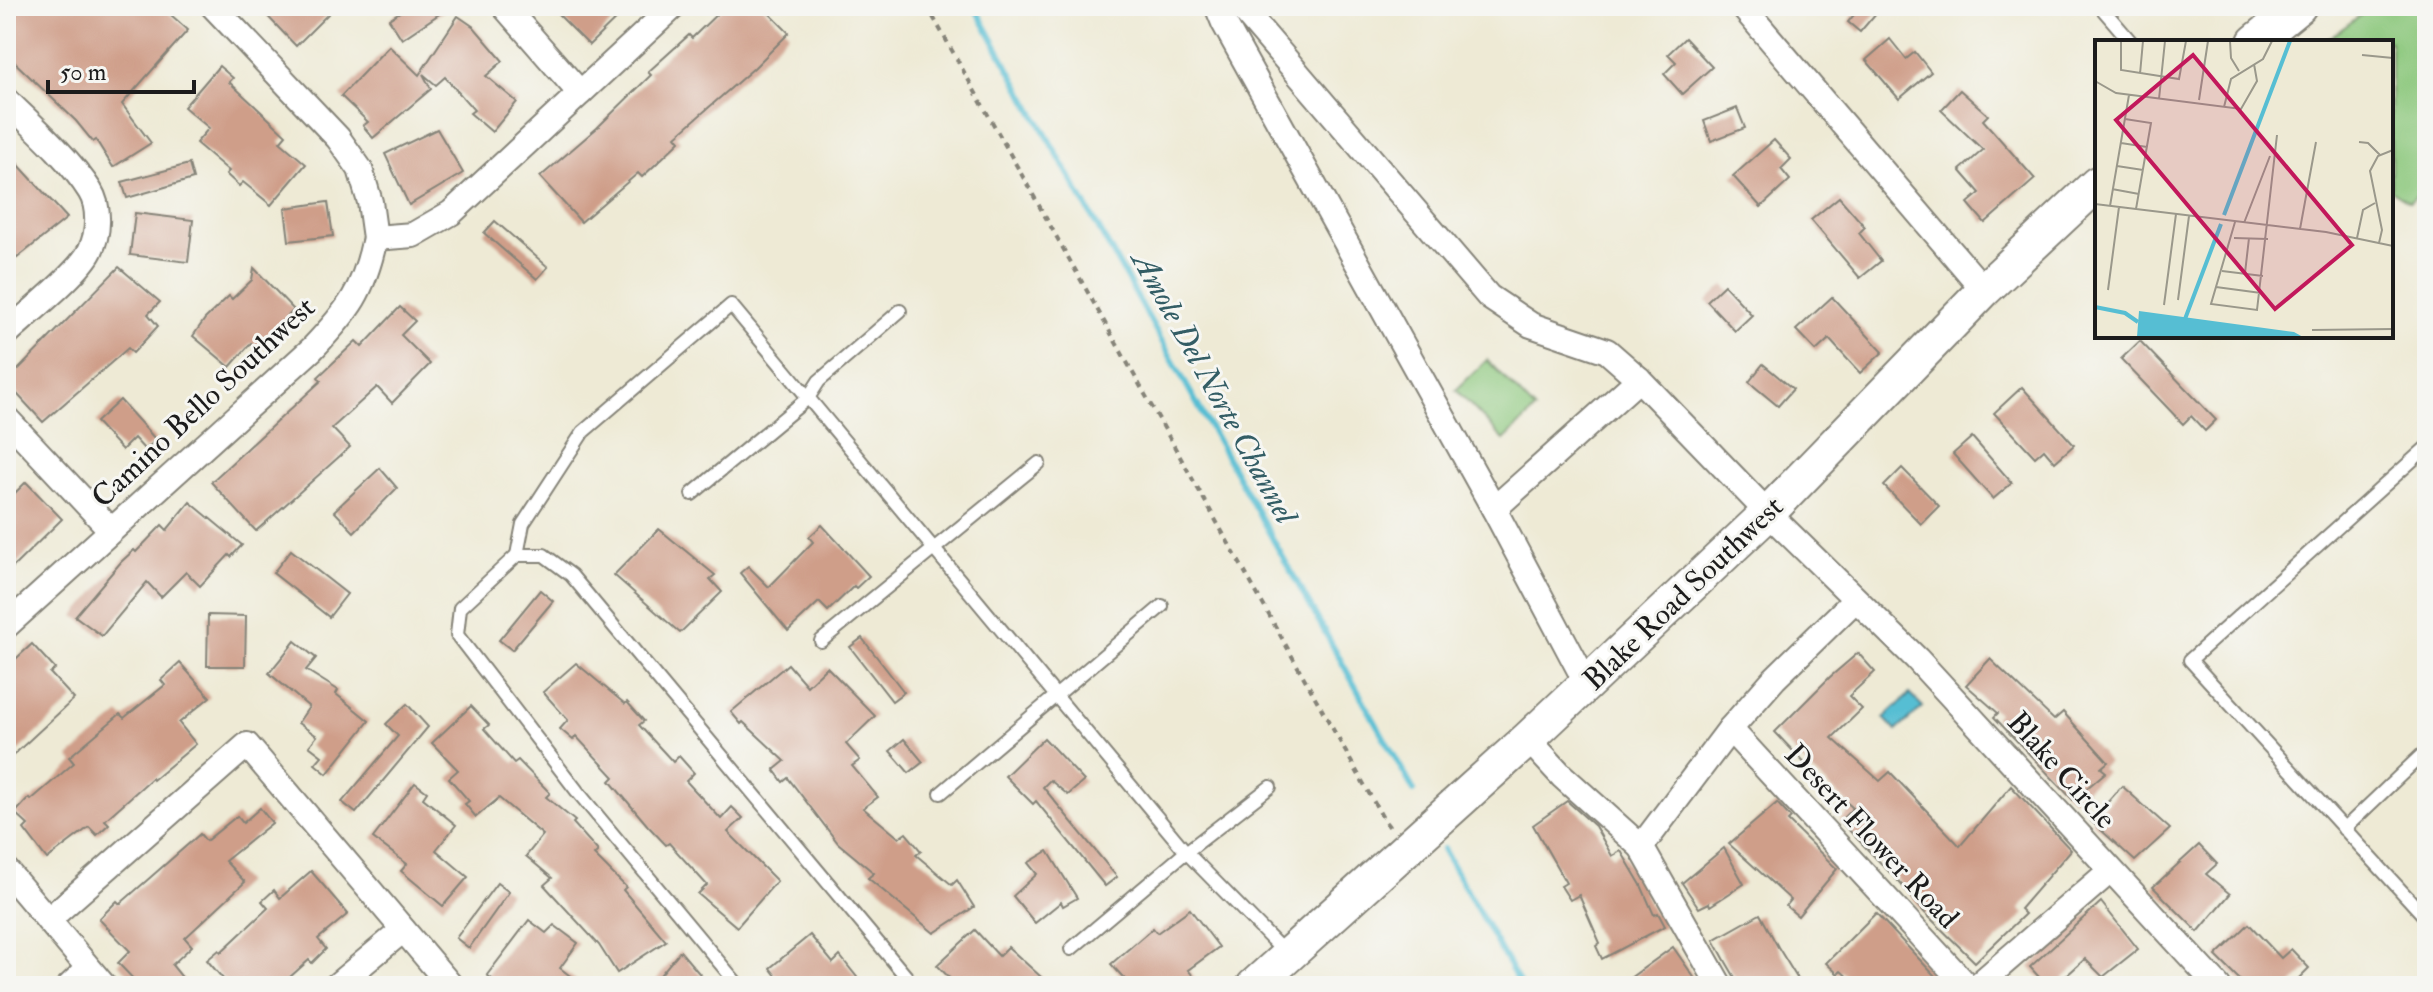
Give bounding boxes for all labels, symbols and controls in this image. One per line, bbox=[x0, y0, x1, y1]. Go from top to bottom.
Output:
inset map bbox=[2095, 40, 2393, 338]
scale bar bbox=[48, 44, 194, 94]
text: 50 m bbox=[60, 57, 107, 88]
water label: Amole Del Norte Channel bbox=[1121, 242, 1307, 533]
street label: Camino Bello Southwest bbox=[84, 289, 323, 516]
street label: Blake Road Southwest bbox=[1576, 488, 1791, 698]
street label: Blake Circle bbox=[1999, 704, 2124, 837]
street label: Desert Flower Road bbox=[1777, 736, 1967, 936]

